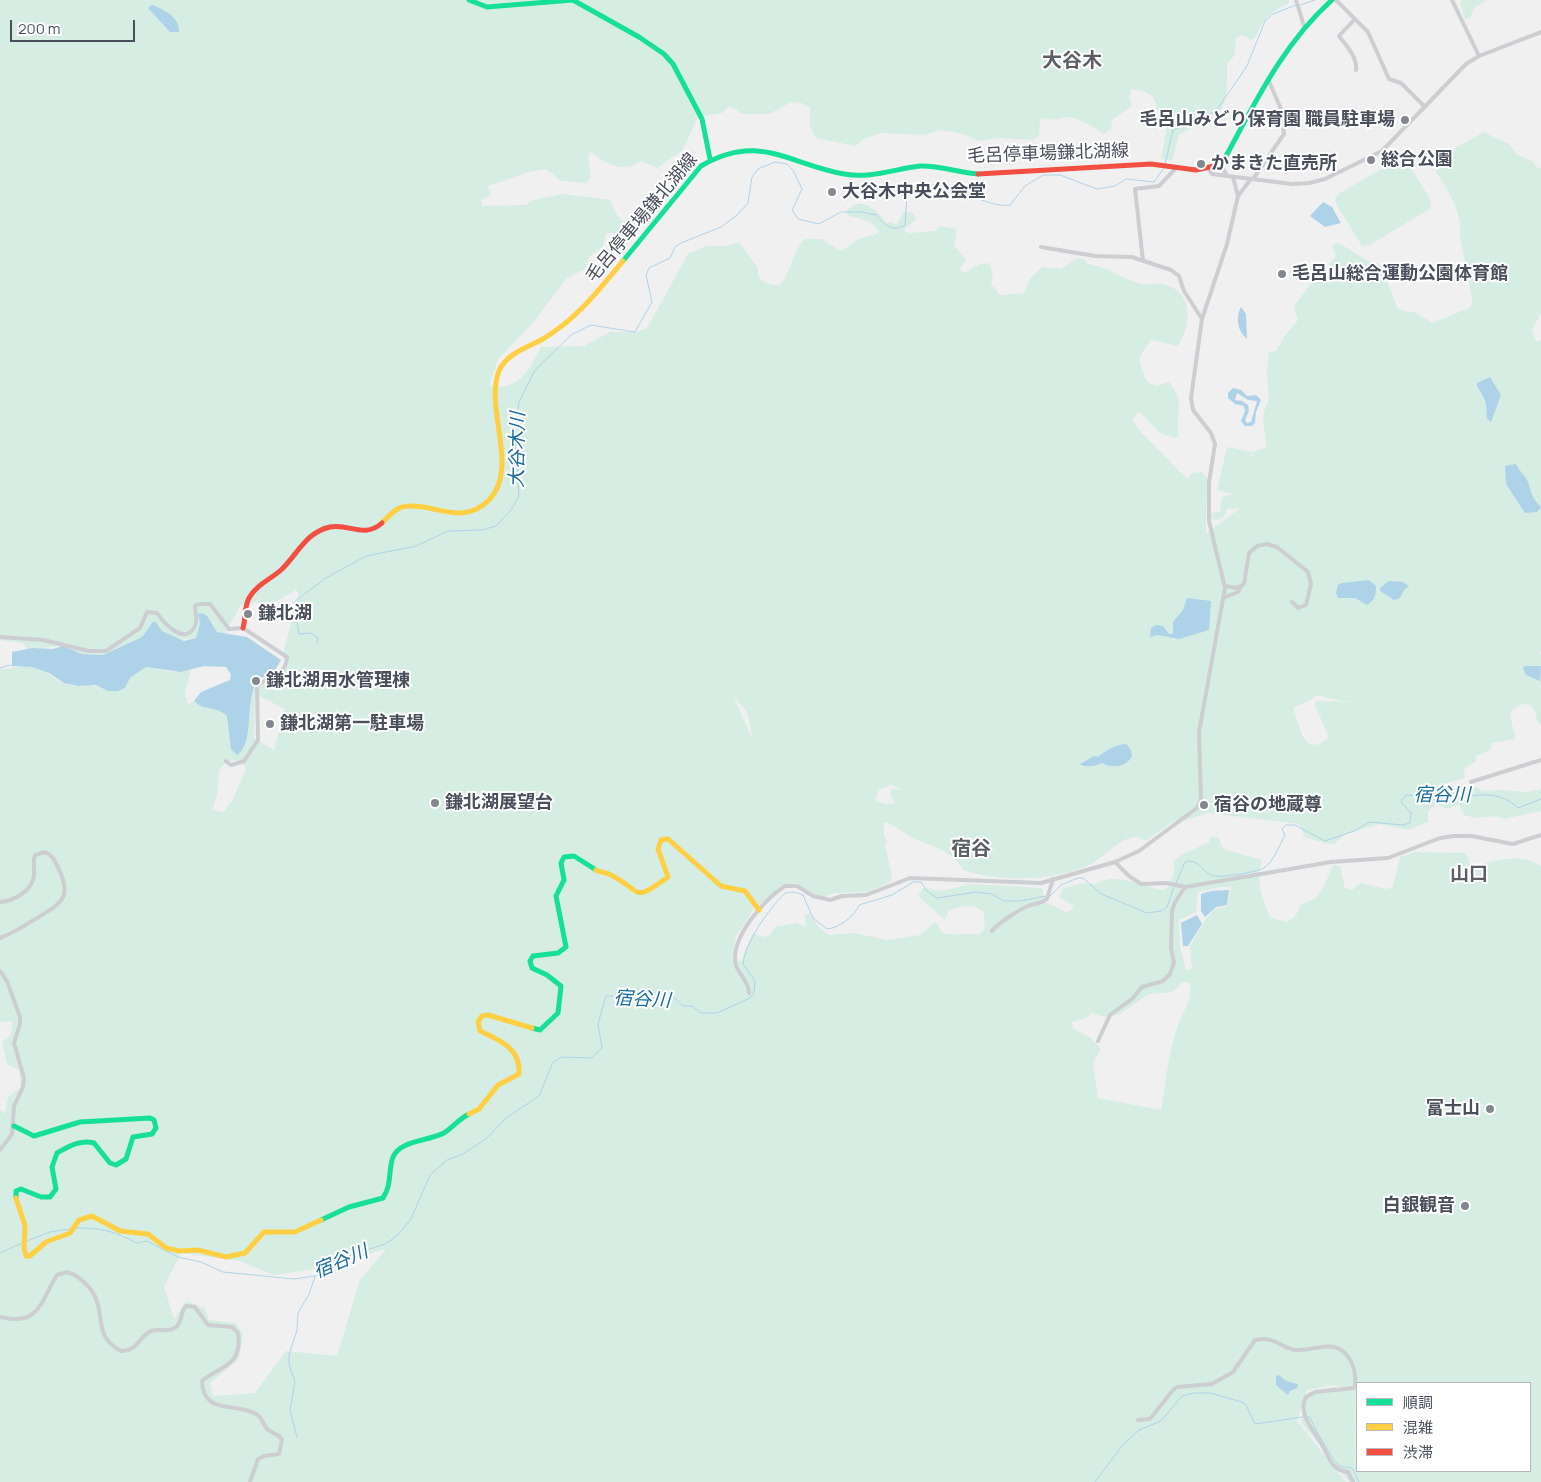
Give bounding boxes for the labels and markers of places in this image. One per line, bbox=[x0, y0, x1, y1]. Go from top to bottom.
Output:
place label: 毛呂山みどり保育園 職員駐車場 bbox=[1139, 109, 1395, 131]
marker: 毛呂山みどり保育園 職員駐車場 bbox=[1399, 114, 1411, 126]
place label: 総合公園 bbox=[1381, 149, 1453, 171]
place label: かまきた直売所 bbox=[1211, 153, 1337, 175]
marker: 総合公園 bbox=[1365, 154, 1377, 166]
marker: かまきた直売所 bbox=[1195, 158, 1207, 170]
place label: 大谷木中央公会堂 bbox=[842, 181, 986, 203]
marker: 大谷木中央公会堂 bbox=[826, 186, 838, 198]
place label: 毛呂山総合運動公園体育館 bbox=[1292, 263, 1508, 285]
marker: 毛呂山総合運動公園体育館 bbox=[1276, 268, 1288, 280]
place label: 鎌北湖 bbox=[258, 603, 312, 625]
marker: 鎌北湖 bbox=[242, 608, 254, 620]
place label: 鎌北湖用水管理棟 bbox=[266, 670, 410, 692]
marker: 鎌北湖用水管理棟 bbox=[250, 675, 262, 687]
place label: 鎌北湖第一駐車場 bbox=[280, 713, 424, 735]
marker: 鎌北湖第一駐車場 bbox=[264, 718, 276, 730]
place label: 鎌北湖展望台 bbox=[445, 792, 553, 814]
place label: 宿谷の地蔵尊 bbox=[1214, 794, 1322, 816]
marker: 鎌北湖展望台 bbox=[429, 797, 441, 809]
marker: 宿谷の地蔵尊 bbox=[1198, 799, 1210, 811]
place label: 富士山 bbox=[1426, 1098, 1480, 1120]
marker: 富士山 bbox=[1484, 1103, 1496, 1115]
place label: 白銀観音 bbox=[1383, 1195, 1455, 1217]
marker: 白銀観音 bbox=[1459, 1200, 1471, 1212]

